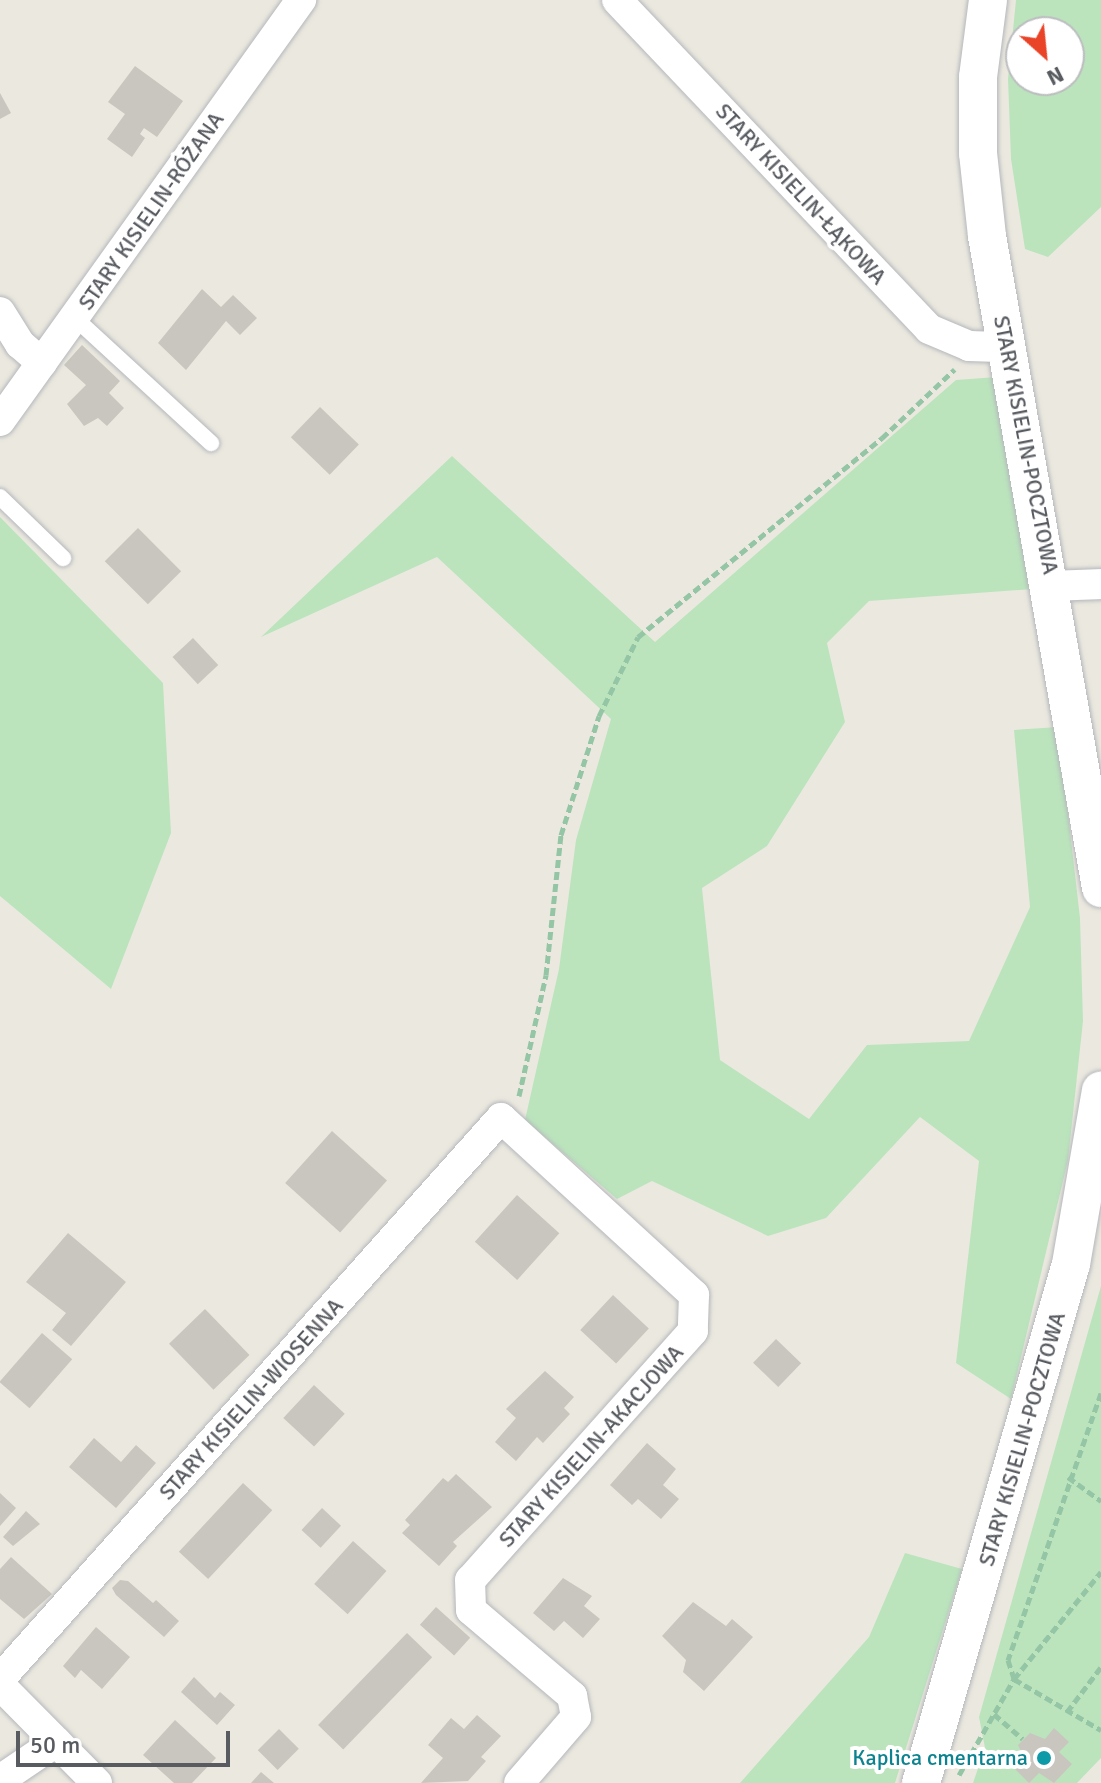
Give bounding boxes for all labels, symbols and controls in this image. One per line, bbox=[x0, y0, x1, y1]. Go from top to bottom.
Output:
north arrow bbox=[1005, 16, 1085, 96]
text: N bbox=[1042, 61, 1068, 92]
street label: STARY KISIELIN-ŁĄKOWA bbox=[710, 98, 892, 290]
street label: STARY KISIELIN-RÓŻANA bbox=[73, 107, 229, 315]
street label: STARY KISIELIN-POCZTOWA bbox=[988, 313, 1064, 577]
street label: STARY KISIELIN-WIOSENNA bbox=[154, 1293, 348, 1505]
street label: STARY KISIELIN-POCZTOWA bbox=[973, 1309, 1071, 1569]
street label: STARY KISIELIN-AKACJOWA bbox=[493, 1339, 689, 1553]
scale bar bbox=[20, 1715, 234, 1765]
text: 50 m bbox=[30, 1730, 80, 1760]
place label: Kaplica cmentarna bbox=[852, 1745, 1028, 1771]
marker: Kaplica cmentarna bbox=[1035, 1749, 1053, 1767]

